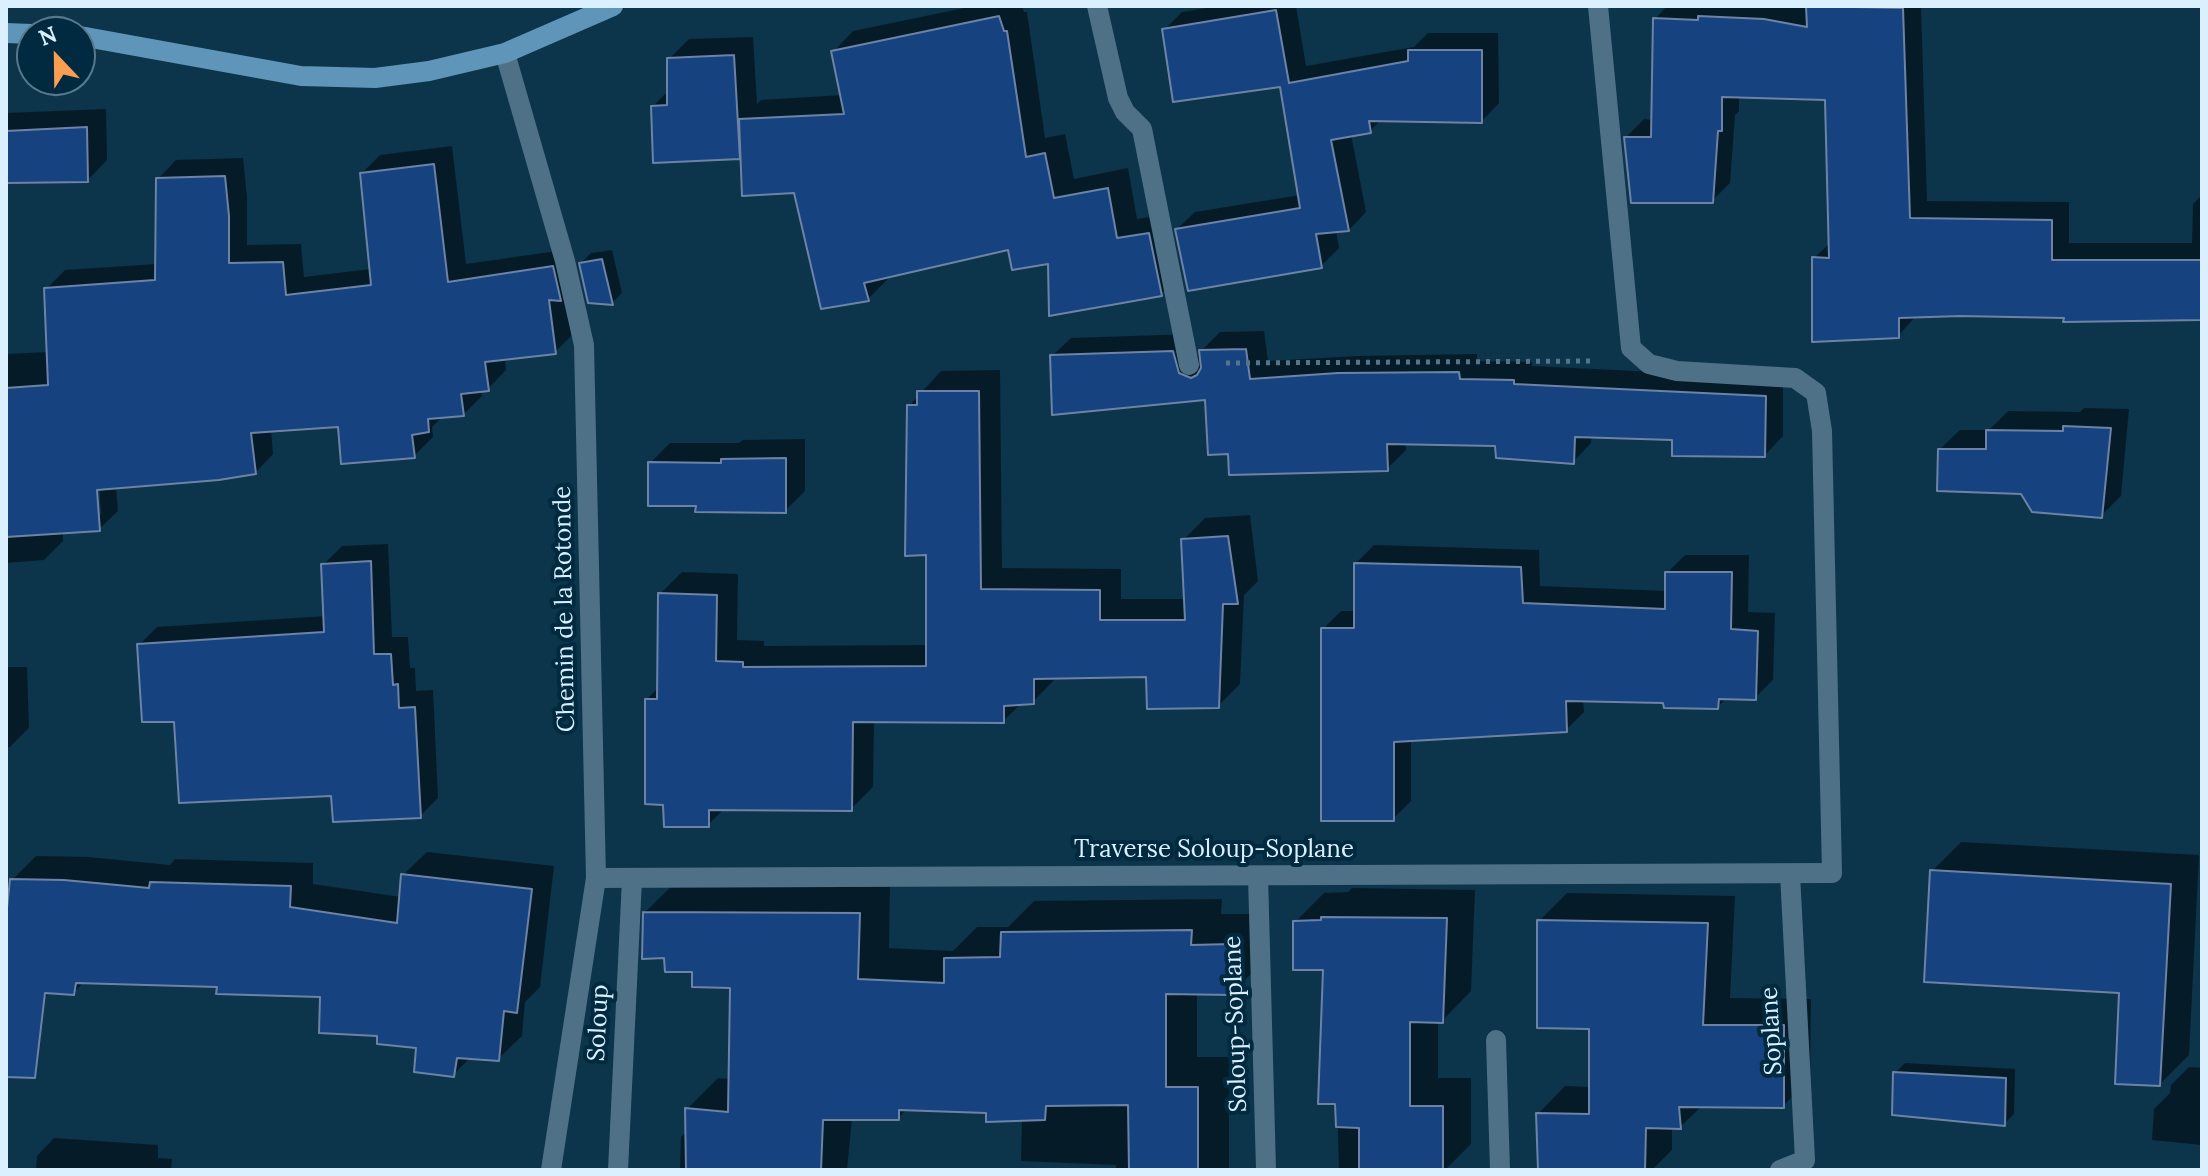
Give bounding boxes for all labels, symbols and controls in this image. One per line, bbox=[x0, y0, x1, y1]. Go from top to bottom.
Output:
north arrow bbox=[16, 16, 96, 96]
text: N bbox=[35, 19, 61, 52]
street label: Chemin de la Rotonde bbox=[548, 486, 582, 732]
street label: Traverse Soloup-Soplane bbox=[1074, 836, 1354, 864]
street label: Soloup-Soplane bbox=[1219, 935, 1253, 1113]
street label: Soloup bbox=[583, 984, 615, 1062]
street label: Soplane bbox=[1755, 986, 1789, 1076]

